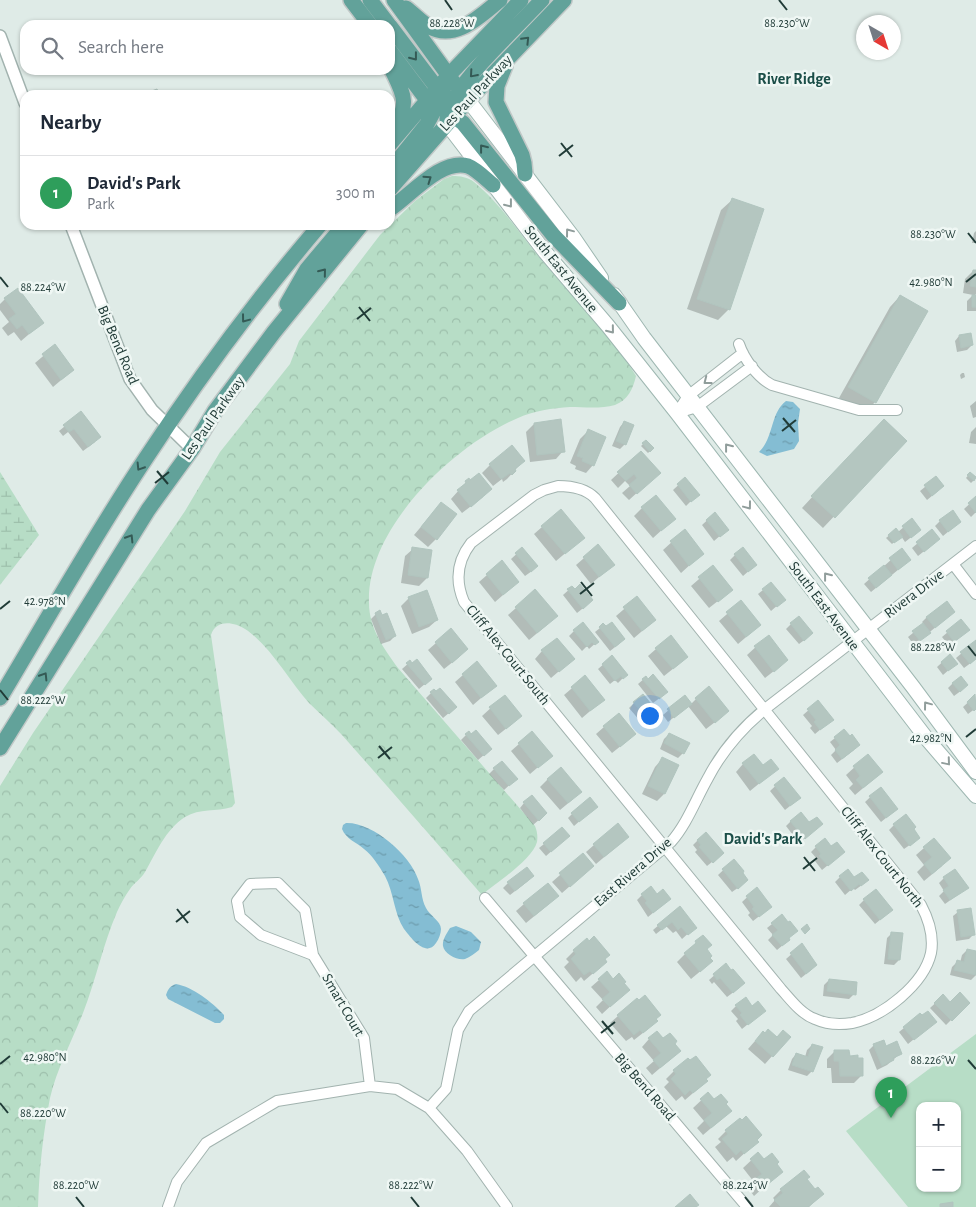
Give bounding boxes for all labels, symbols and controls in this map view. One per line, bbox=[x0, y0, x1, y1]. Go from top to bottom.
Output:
north arrow bbox=[856, 15, 901, 60]
text: 88.228°W bbox=[429, 17, 475, 29]
text: 88.230°W bbox=[764, 17, 810, 29]
search box bbox=[20, 20, 395, 75]
icon: search bbox=[38, 34, 66, 62]
one-way arrow bbox=[520, 36, 529, 45]
text: Search here bbox=[78, 38, 164, 57]
one-way arrow bbox=[408, 51, 417, 61]
street label: Les Paul Parkway bbox=[437, 52, 515, 134]
one-way arrow bbox=[470, 68, 478, 77]
district label: River Ridge bbox=[757, 71, 831, 87]
text: Nearby bbox=[40, 112, 101, 133]
one-way arrow bbox=[480, 144, 489, 154]
text: David's Park bbox=[87, 174, 181, 193]
one-way arrow bbox=[422, 176, 432, 185]
text: 1 bbox=[53, 185, 59, 201]
text: 300 m bbox=[336, 185, 375, 201]
text: Park bbox=[87, 196, 115, 212]
one-way arrow bbox=[503, 198, 511, 207]
street label: South East Avenue bbox=[521, 223, 601, 315]
one-way arrow bbox=[566, 228, 575, 238]
text: 88.230°W bbox=[910, 228, 956, 240]
one-way arrow bbox=[317, 269, 326, 278]
text: 42.980°N bbox=[909, 276, 953, 288]
text: 88.224°W bbox=[20, 281, 66, 293]
street label: Big Bend Road bbox=[95, 303, 141, 387]
one-way arrow bbox=[242, 313, 251, 323]
one-way arrow bbox=[606, 325, 615, 334]
street label: Les Paul Parkway bbox=[179, 373, 248, 462]
one-way arrow bbox=[704, 375, 713, 384]
one-way arrow bbox=[726, 444, 734, 453]
one-way arrow bbox=[137, 461, 147, 470]
one-way arrow bbox=[742, 500, 751, 510]
one-way arrow bbox=[123, 535, 133, 544]
street label: South East Avenue bbox=[786, 559, 862, 653]
street label: Rivera Drive bbox=[881, 567, 947, 621]
one-way arrow bbox=[825, 573, 833, 582]
text: 42.978°N bbox=[24, 595, 66, 607]
street label: Cliff Alex Court South bbox=[463, 602, 553, 708]
text: 88.228°W bbox=[910, 641, 956, 653]
one-way arrow bbox=[37, 672, 47, 681]
text: 88.222°W bbox=[21, 694, 66, 706]
one-way arrow bbox=[924, 702, 932, 711]
your location bbox=[637, 703, 663, 729]
text: 42.982°N bbox=[910, 732, 952, 744]
one-way arrow bbox=[941, 757, 950, 766]
street label: Cliff Alex Court North bbox=[838, 804, 926, 910]
district label: David's Park bbox=[724, 831, 802, 847]
street label: East Rivera Drive bbox=[591, 834, 675, 909]
street label: Smart Court bbox=[319, 971, 367, 1039]
street label: Big Bend Road bbox=[612, 1050, 678, 1124]
text: 42.980°N bbox=[23, 1051, 67, 1063]
text: 88.226°W bbox=[910, 1054, 956, 1066]
pin: 1 bbox=[875, 1077, 907, 1118]
map controls bbox=[916, 1102, 961, 1192]
button: + bbox=[916, 1102, 961, 1147]
text: 88.220°W bbox=[20, 1107, 66, 1119]
button: − bbox=[916, 1147, 961, 1192]
text: 88.220°W bbox=[53, 1179, 99, 1191]
text: 88.222°W bbox=[389, 1179, 434, 1191]
text: 88.224°W bbox=[722, 1179, 768, 1191]

